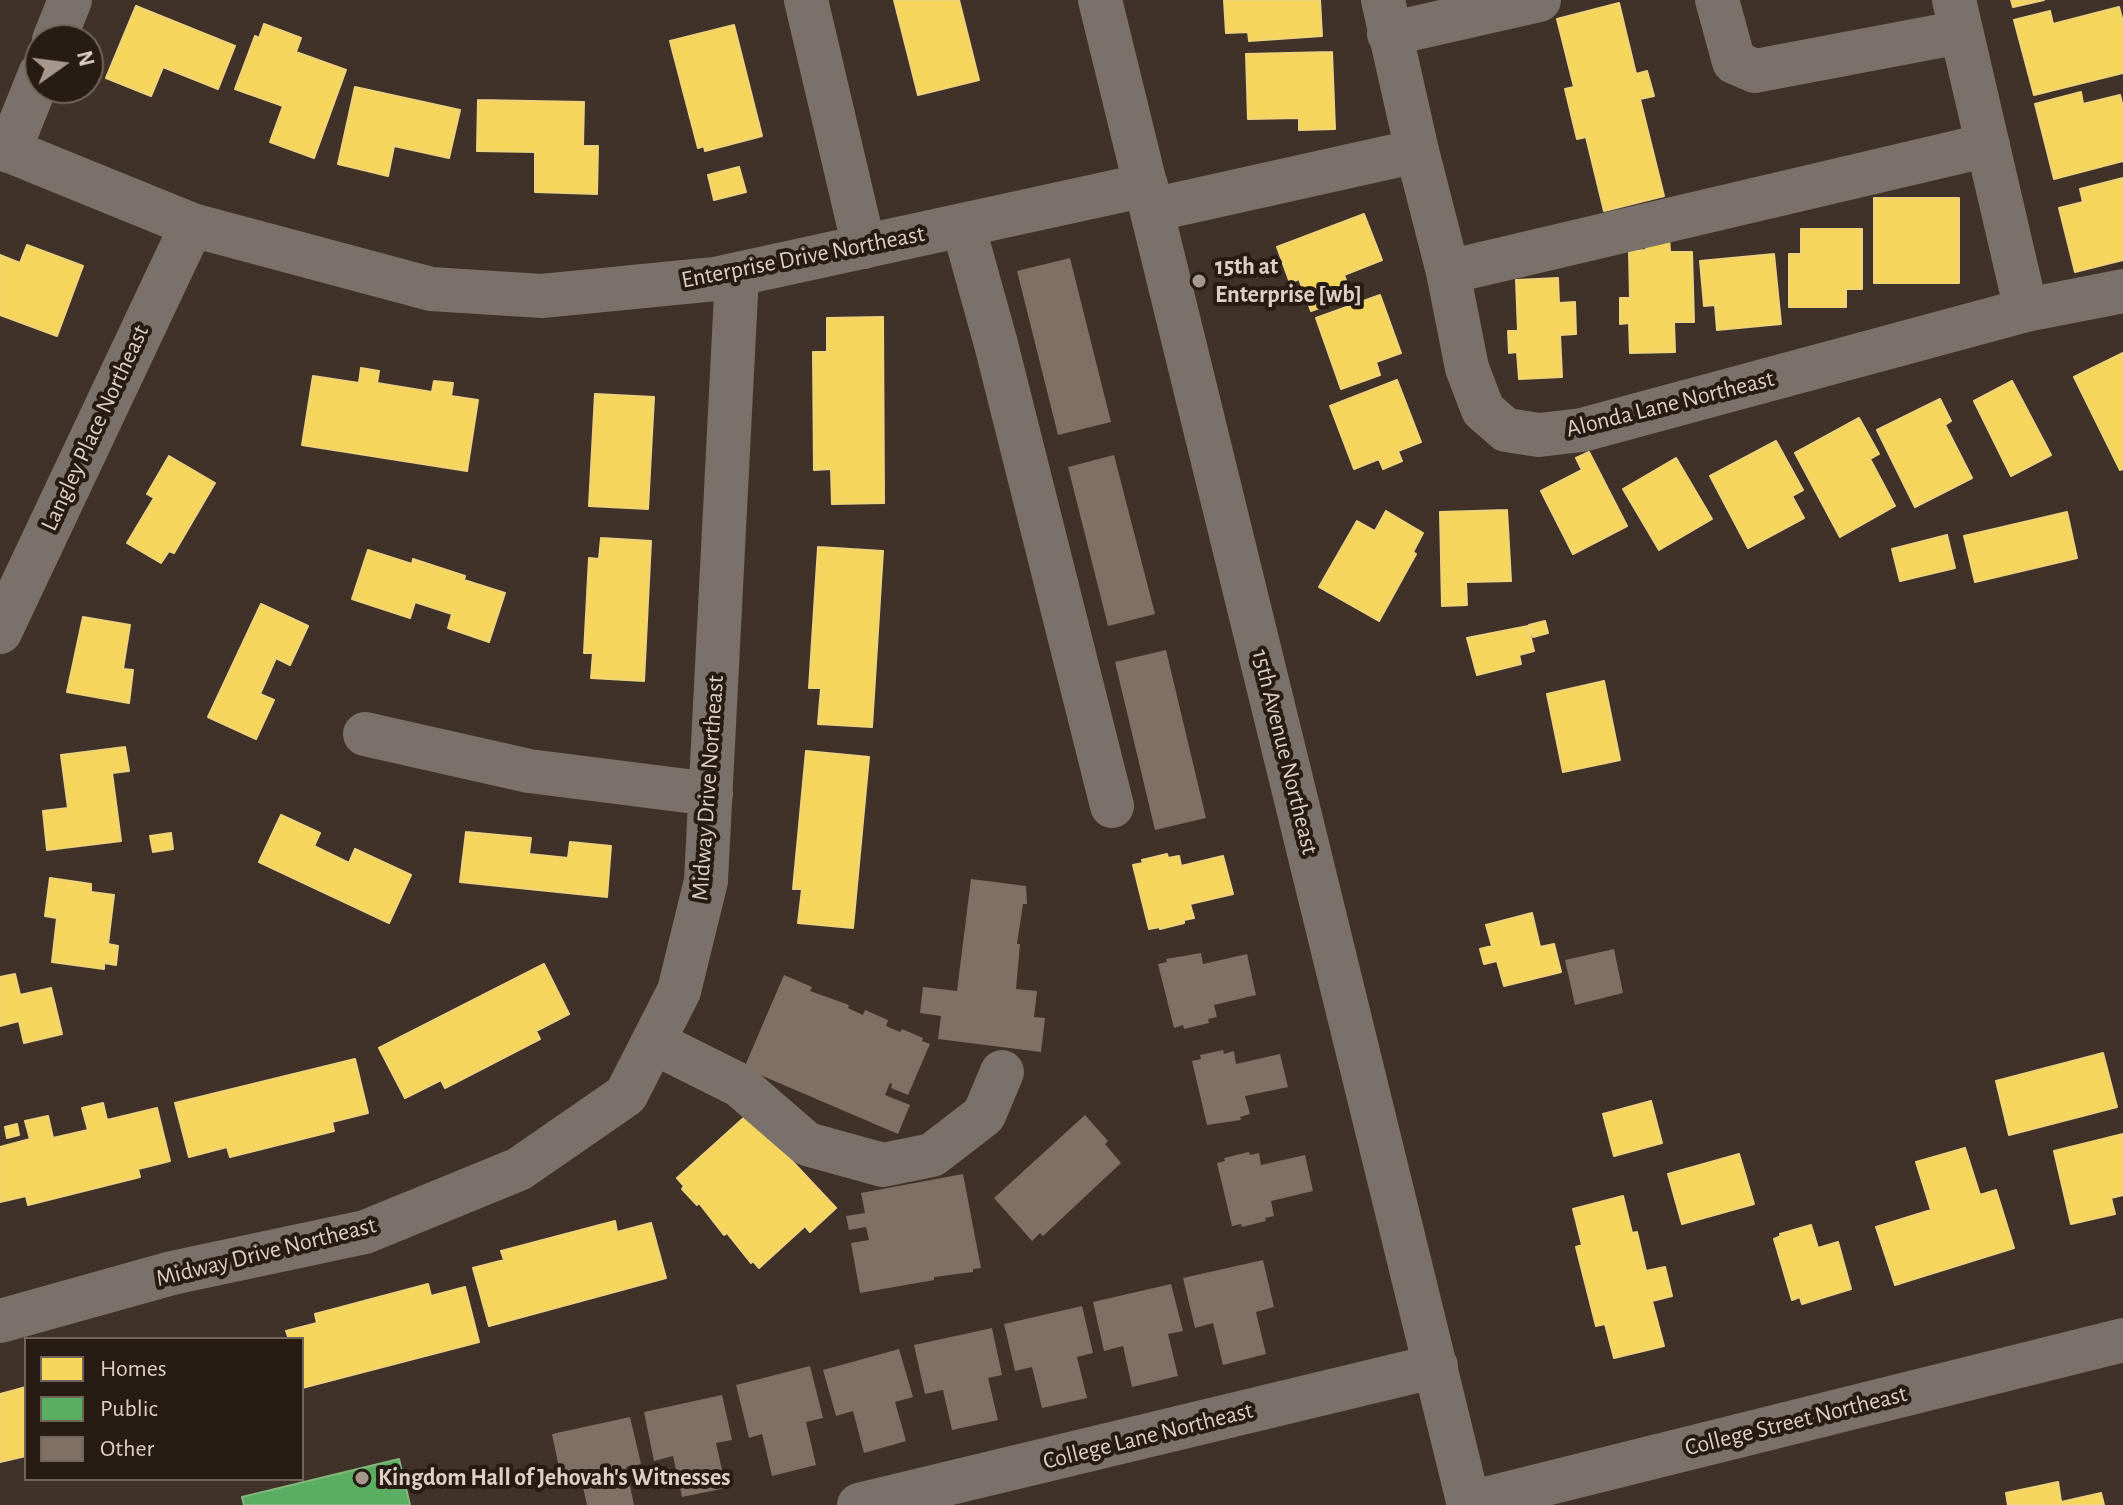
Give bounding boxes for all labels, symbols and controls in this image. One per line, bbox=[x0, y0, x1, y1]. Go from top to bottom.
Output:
north arrow bbox=[24, 24, 104, 104]
text: N bbox=[73, 49, 98, 69]
street label: Enterprise Drive Northeast bbox=[679, 219, 927, 295]
place label: 15th at Enterprise [wb] bbox=[1215, 253, 1362, 309]
marker: 15th at Enterprise [wb] bbox=[1190, 272, 1208, 290]
street label: Langley Place Northeast bbox=[35, 320, 155, 536]
street label: Alonda Lane Northeast bbox=[1563, 364, 1777, 444]
street label: 15th Avenue Northeast bbox=[1246, 646, 1324, 858]
street label: Midway Drive Northeast bbox=[686, 674, 730, 902]
street label: Midway Drive Northeast bbox=[153, 1211, 379, 1293]
legend bbox=[24, 1337, 304, 1481]
text: Homes bbox=[100, 1357, 167, 1381]
street label: College Street Northeast bbox=[1682, 1379, 1910, 1463]
street label: College Lane Northeast bbox=[1040, 1396, 1256, 1476]
text: Public bbox=[100, 1397, 158, 1421]
text: Other bbox=[100, 1437, 154, 1461]
place label: Kingdom Hall of Jehovah's Witnesses bbox=[378, 1464, 731, 1492]
marker: Kingdom Hall of Jehovah's Witnesses bbox=[353, 1469, 371, 1487]

